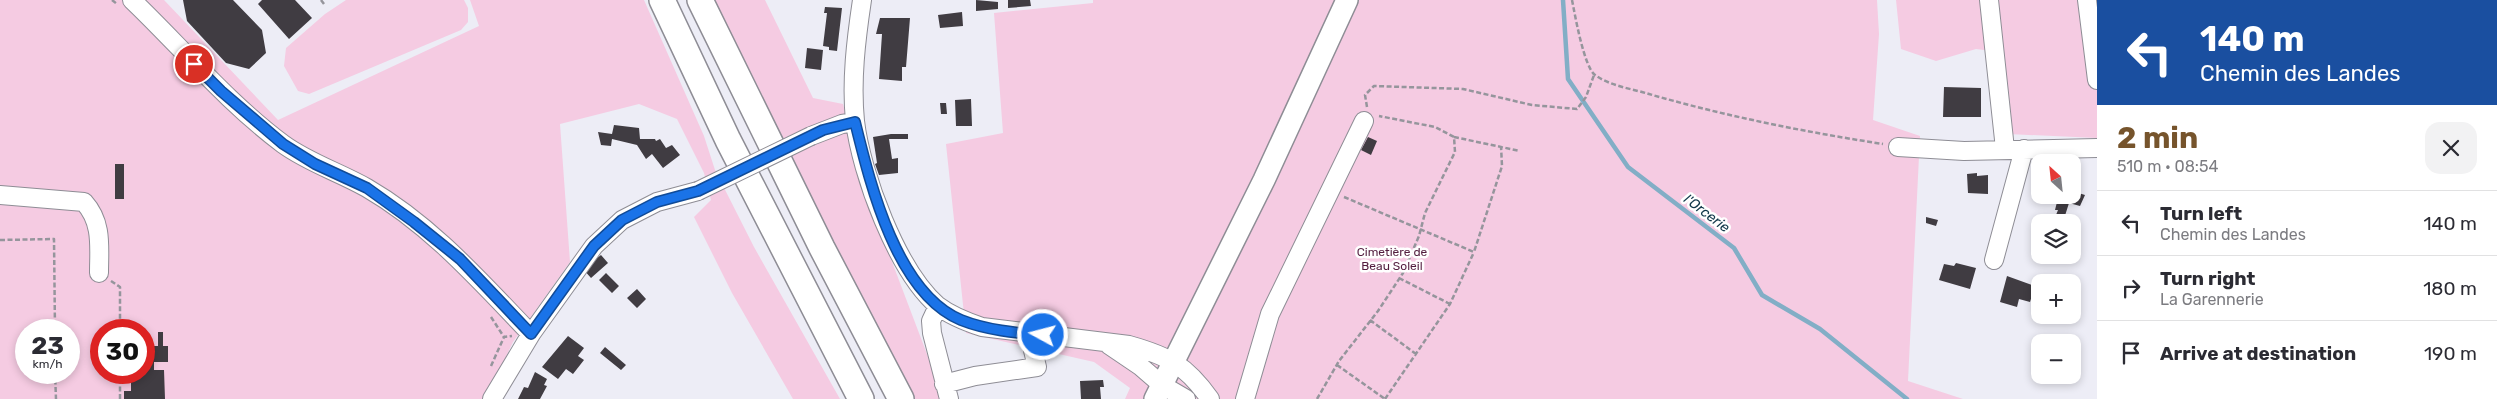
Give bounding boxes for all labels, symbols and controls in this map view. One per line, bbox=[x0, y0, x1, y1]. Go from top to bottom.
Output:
text: 140 m bbox=[2200, 18, 2305, 60]
icon: left bbox=[2117, 20, 2182, 85]
pin bbox=[173, 43, 215, 85]
icon: arrive bbox=[180, 50, 208, 78]
text: Chemin des Landes bbox=[2200, 60, 2401, 87]
text: 2 min bbox=[2117, 120, 2198, 156]
button: close bbox=[2425, 122, 2477, 174]
north arrow bbox=[2031, 154, 2081, 204]
map controls bbox=[2031, 154, 2081, 384]
text: 510 m · 08:54 bbox=[2117, 157, 2218, 176]
water label: l'Orcerie bbox=[1680, 191, 1733, 236]
text: Turn left bbox=[2160, 202, 2242, 225]
icon: left bbox=[2117, 209, 2145, 237]
text: 140 m bbox=[2423, 212, 2477, 235]
button: layers bbox=[2031, 214, 2081, 264]
text: Chemin des Landes bbox=[2160, 225, 2306, 244]
park label: Cimetière de Beau Soleil bbox=[1357, 245, 1428, 273]
text: Turn right bbox=[2160, 267, 2255, 290]
button: + bbox=[2031, 274, 2081, 324]
icon: right bbox=[2117, 274, 2145, 302]
text: 180 m bbox=[2423, 277, 2477, 300]
text: La Garennerie bbox=[2160, 290, 2264, 309]
position arrow bbox=[1016, 308, 1068, 360]
speed limit sign: 30 bbox=[90, 319, 155, 384]
text: 23 bbox=[31, 331, 64, 360]
button: − bbox=[2031, 334, 2081, 384]
icon: arrive bbox=[2117, 339, 2145, 367]
text: Arrive at destination bbox=[2160, 342, 2356, 365]
text: 190 m bbox=[2424, 342, 2477, 365]
text: km/h bbox=[33, 357, 62, 371]

